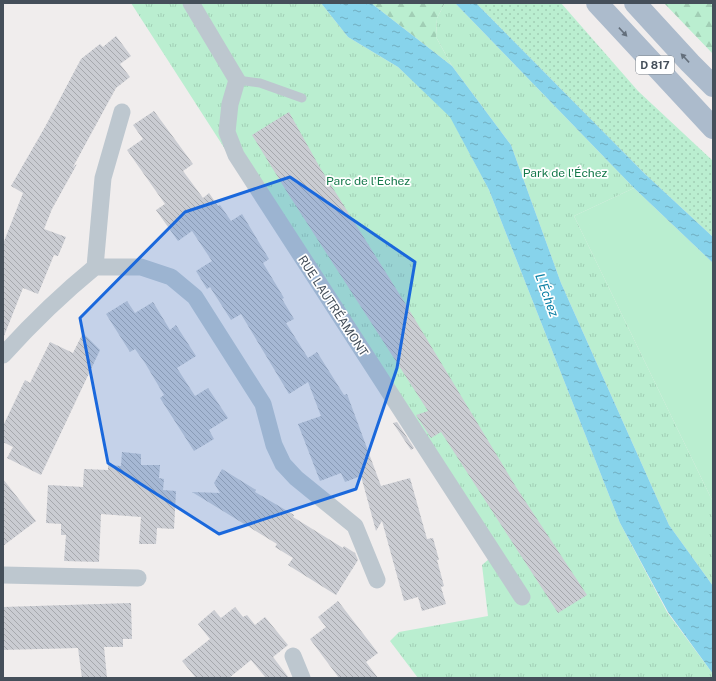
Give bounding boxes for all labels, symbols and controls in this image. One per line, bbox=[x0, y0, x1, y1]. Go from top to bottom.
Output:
one-way arrow bbox=[619, 26, 628, 37]
one-way arrow bbox=[681, 53, 690, 63]
road number: D 817 bbox=[636, 56, 674, 74]
park label: Park de l'Échez bbox=[523, 166, 607, 180]
park label: Parc de l'Echez bbox=[326, 174, 410, 188]
street label: RUE LAUTRÉAMONT bbox=[295, 253, 371, 359]
water label: L'Échez bbox=[532, 271, 563, 319]

